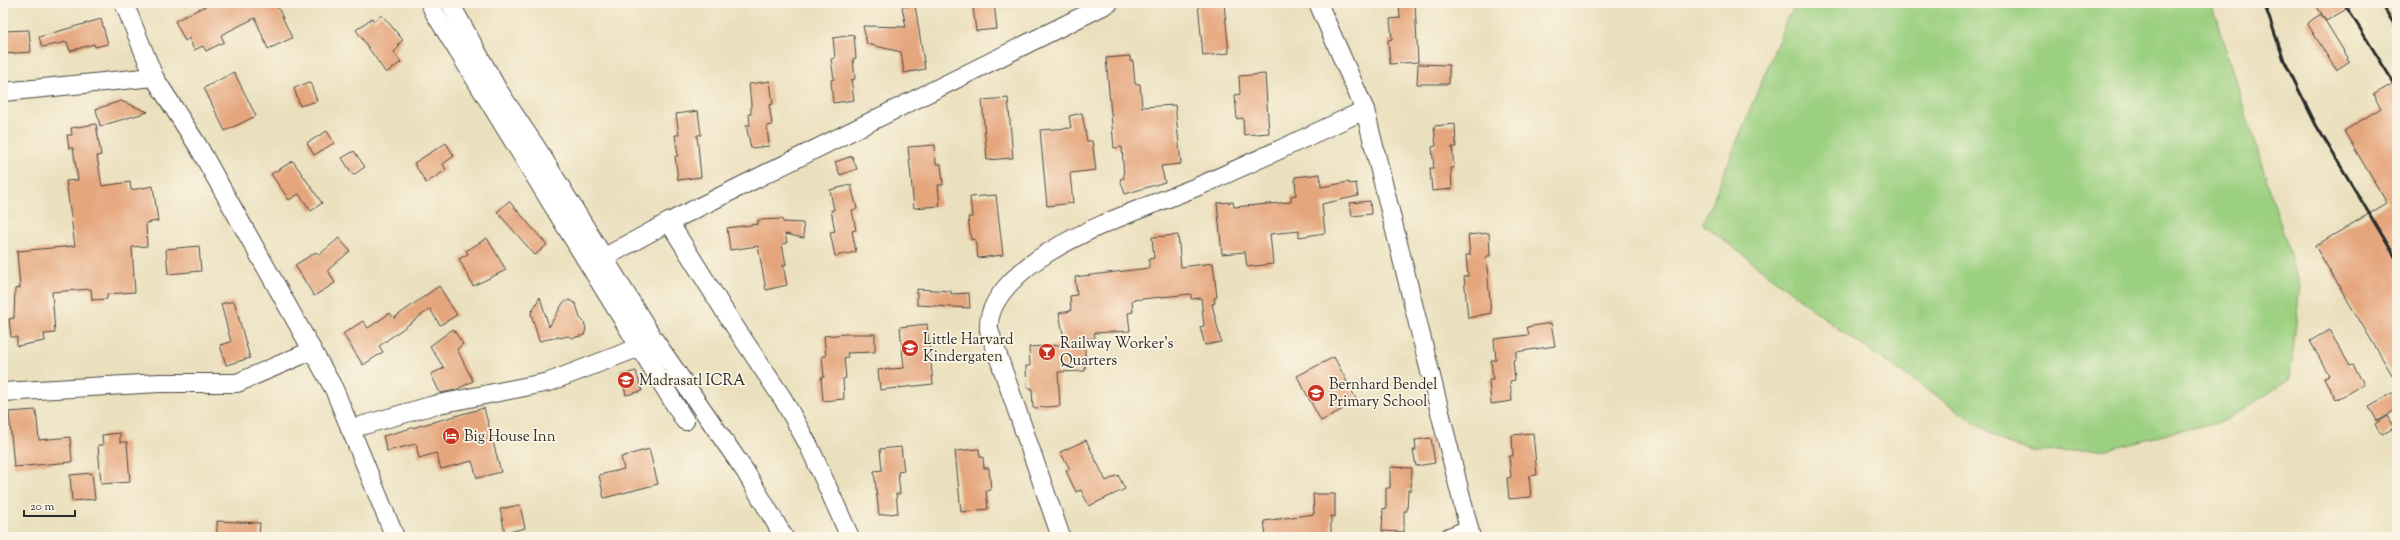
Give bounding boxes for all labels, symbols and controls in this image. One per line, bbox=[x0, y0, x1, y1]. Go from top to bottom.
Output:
place label: Little Harvard Kindergaten bbox=[923, 330, 1014, 368]
place label: Railway Worker's Quarters bbox=[1060, 334, 1174, 372]
school or university icon: Little Harvard Kindergaten bbox=[900, 338, 920, 358]
bar icon: Railway Worker's Quarters bbox=[1037, 342, 1057, 362]
school or university icon: Madrasatl ICRA bbox=[616, 370, 636, 390]
place label: Madrasatl ICRA bbox=[639, 371, 746, 392]
place label: Bernhard Bendel Primary School bbox=[1329, 375, 1437, 413]
school or university icon: Bernhard Bendel Primary School bbox=[1306, 383, 1326, 403]
hotel icon: Big House Inn bbox=[441, 426, 461, 446]
place label: Big House Inn bbox=[464, 427, 556, 448]
scale bar bbox=[24, 492, 75, 518]
text: 20 m bbox=[30, 498, 55, 516]

